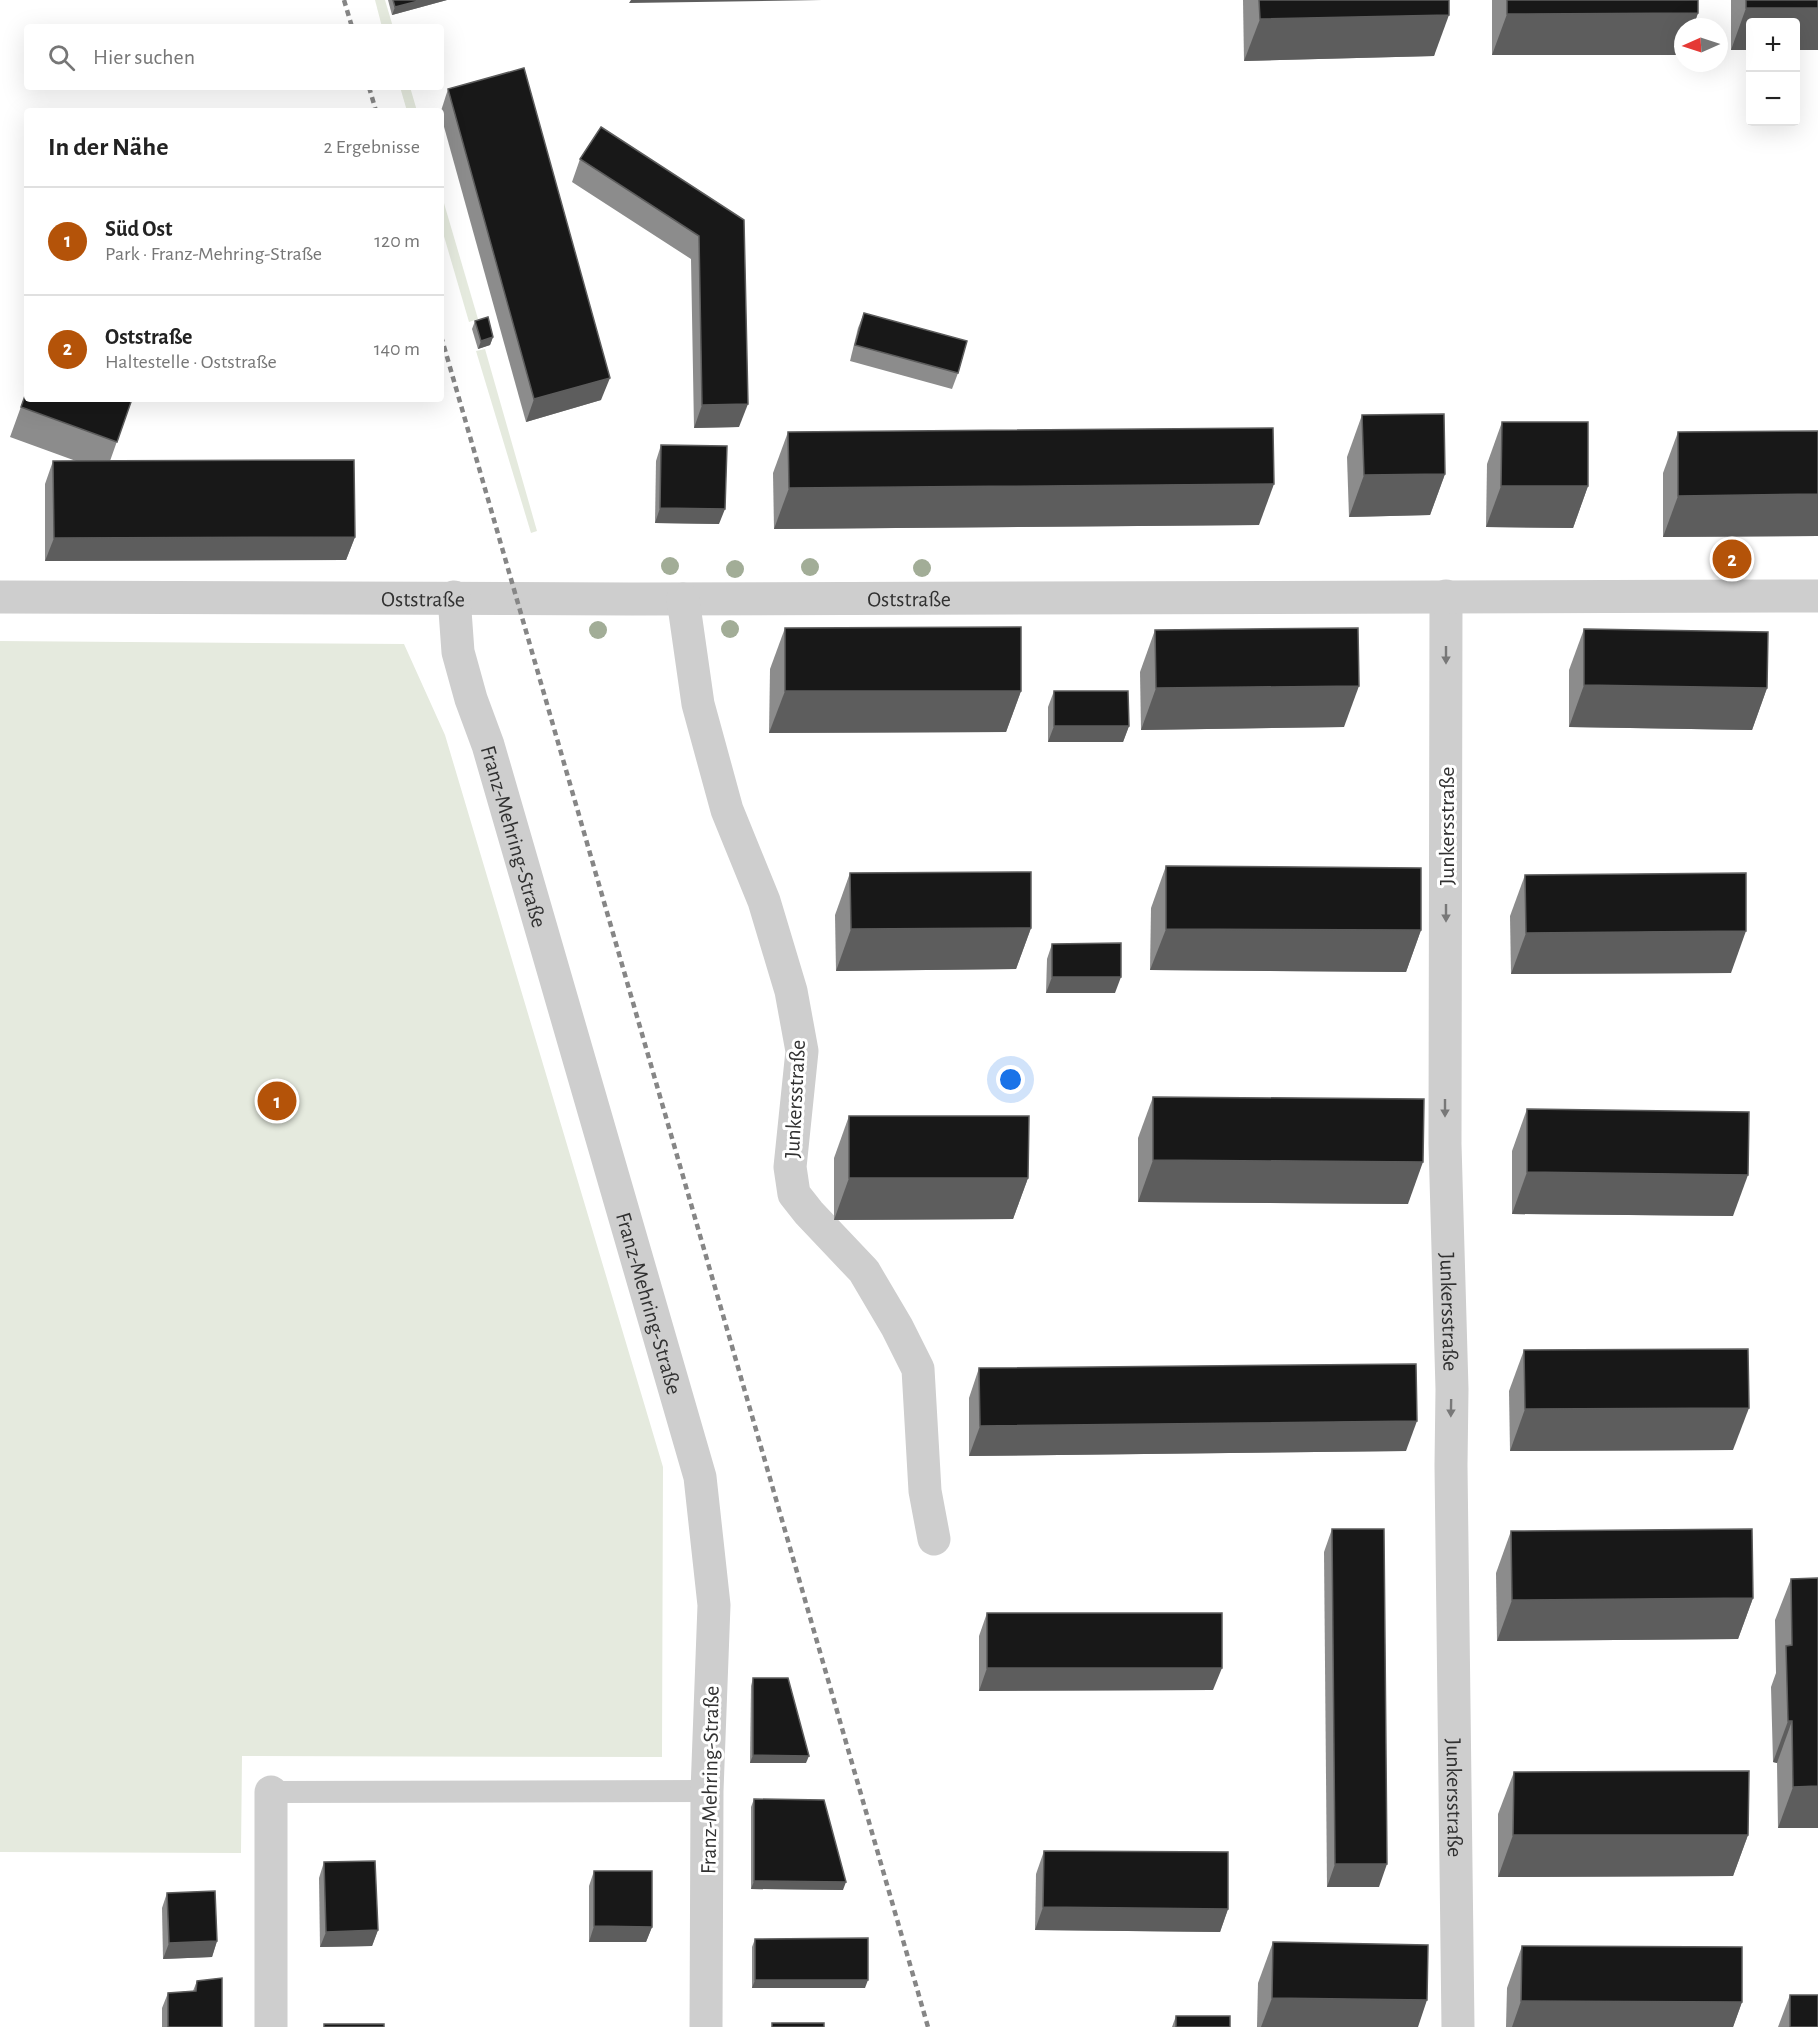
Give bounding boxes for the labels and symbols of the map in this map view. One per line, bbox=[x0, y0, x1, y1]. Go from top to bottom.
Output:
north arrow bbox=[1674, 18, 1728, 72]
pin: 2 bbox=[1712, 536, 1752, 582]
street label: Oststraße bbox=[381, 588, 465, 610]
street label: Oststraße bbox=[867, 588, 951, 610]
one-way arrow bbox=[1441, 645, 1451, 664]
street label: Franz-Mehring-Straße bbox=[477, 743, 550, 930]
street label: Junkersstraße bbox=[1436, 767, 1458, 885]
one-way arrow bbox=[1441, 903, 1451, 922]
street label: Junkersstraße bbox=[781, 1039, 809, 1159]
your location bbox=[996, 1065, 1025, 1094]
pin: 1 bbox=[258, 1078, 296, 1124]
one-way arrow bbox=[1440, 1098, 1450, 1117]
street label: Franz-Mehring-Straße bbox=[612, 1210, 685, 1397]
street label: Junkersstraße bbox=[1436, 1252, 1461, 1372]
one-way arrow bbox=[1447, 1398, 1456, 1417]
street label: Franz-Mehring-Straße bbox=[697, 1686, 723, 1874]
street label: Junkersstraße bbox=[1442, 1738, 1466, 1857]

